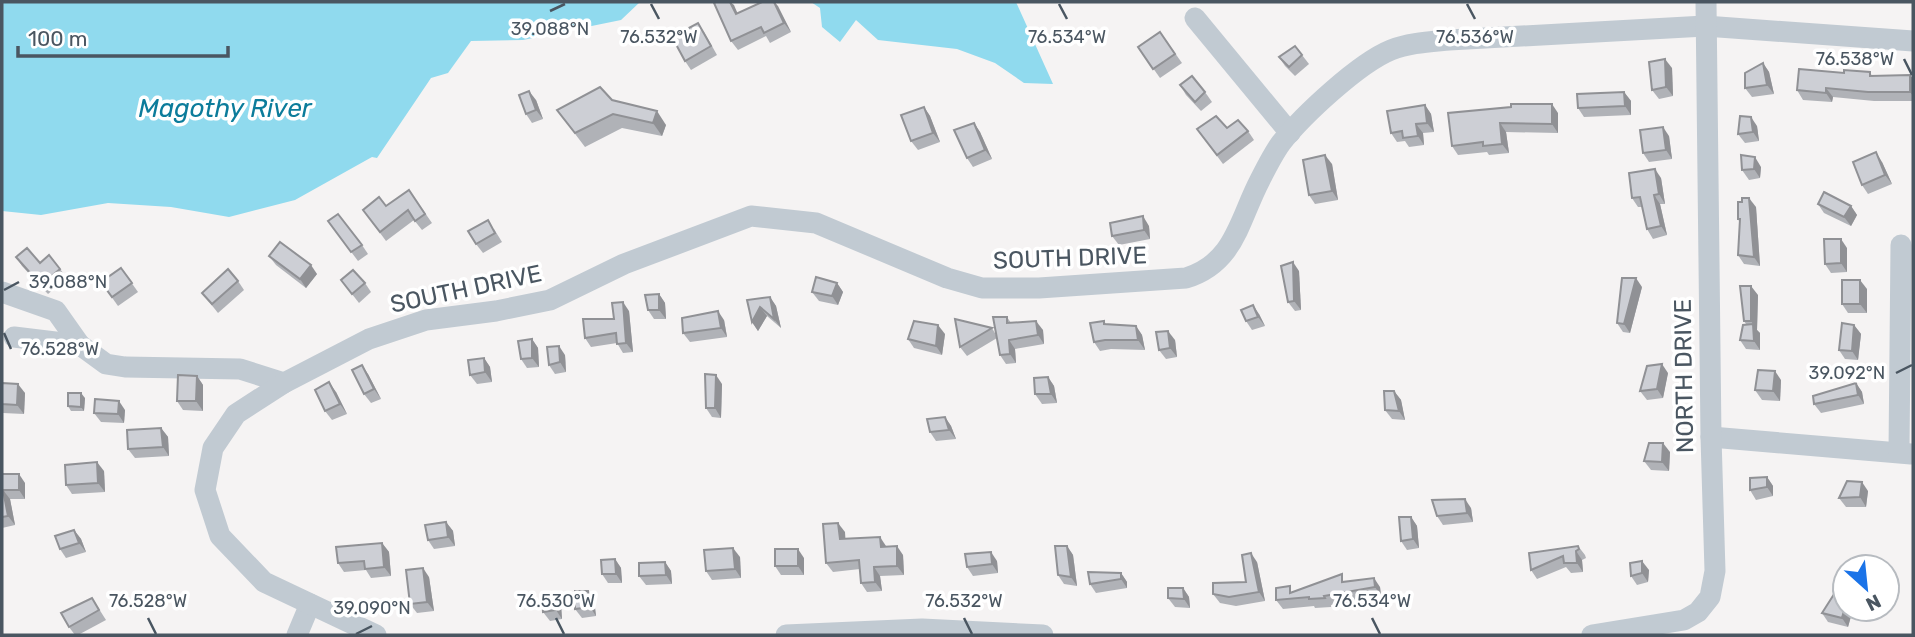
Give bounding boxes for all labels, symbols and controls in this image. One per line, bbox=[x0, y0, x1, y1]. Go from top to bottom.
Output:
scale bar bbox=[18, 14, 228, 58]
text: 39.088°N bbox=[511, 18, 589, 40]
text: 100 m bbox=[28, 26, 87, 51]
text: 76.532°W bbox=[620, 26, 698, 48]
text: 76.534°W bbox=[1028, 26, 1106, 48]
text: 76.536°W bbox=[1436, 26, 1514, 48]
text: 76.538°W bbox=[1816, 48, 1894, 70]
water label: Magothy River bbox=[138, 93, 313, 124]
street label: SOUTH DRIVE bbox=[993, 241, 1147, 275]
street label: SOUTH DRIVE bbox=[388, 259, 544, 319]
text: 39.088°N bbox=[29, 271, 107, 293]
street label: NORTH DRIVE bbox=[1669, 299, 1699, 453]
text: 76.528°W bbox=[21, 338, 99, 360]
text: 39.092°N bbox=[1809, 362, 1885, 384]
north arrow bbox=[1831, 553, 1901, 623]
text: N bbox=[1862, 589, 1885, 616]
text: 76.528°W bbox=[109, 590, 187, 612]
text: 76.530°W bbox=[517, 590, 595, 612]
text: 76.532°W bbox=[925, 590, 1003, 612]
text: 76.534°W bbox=[1333, 590, 1411, 612]
text: 39.090°N bbox=[333, 597, 411, 619]

